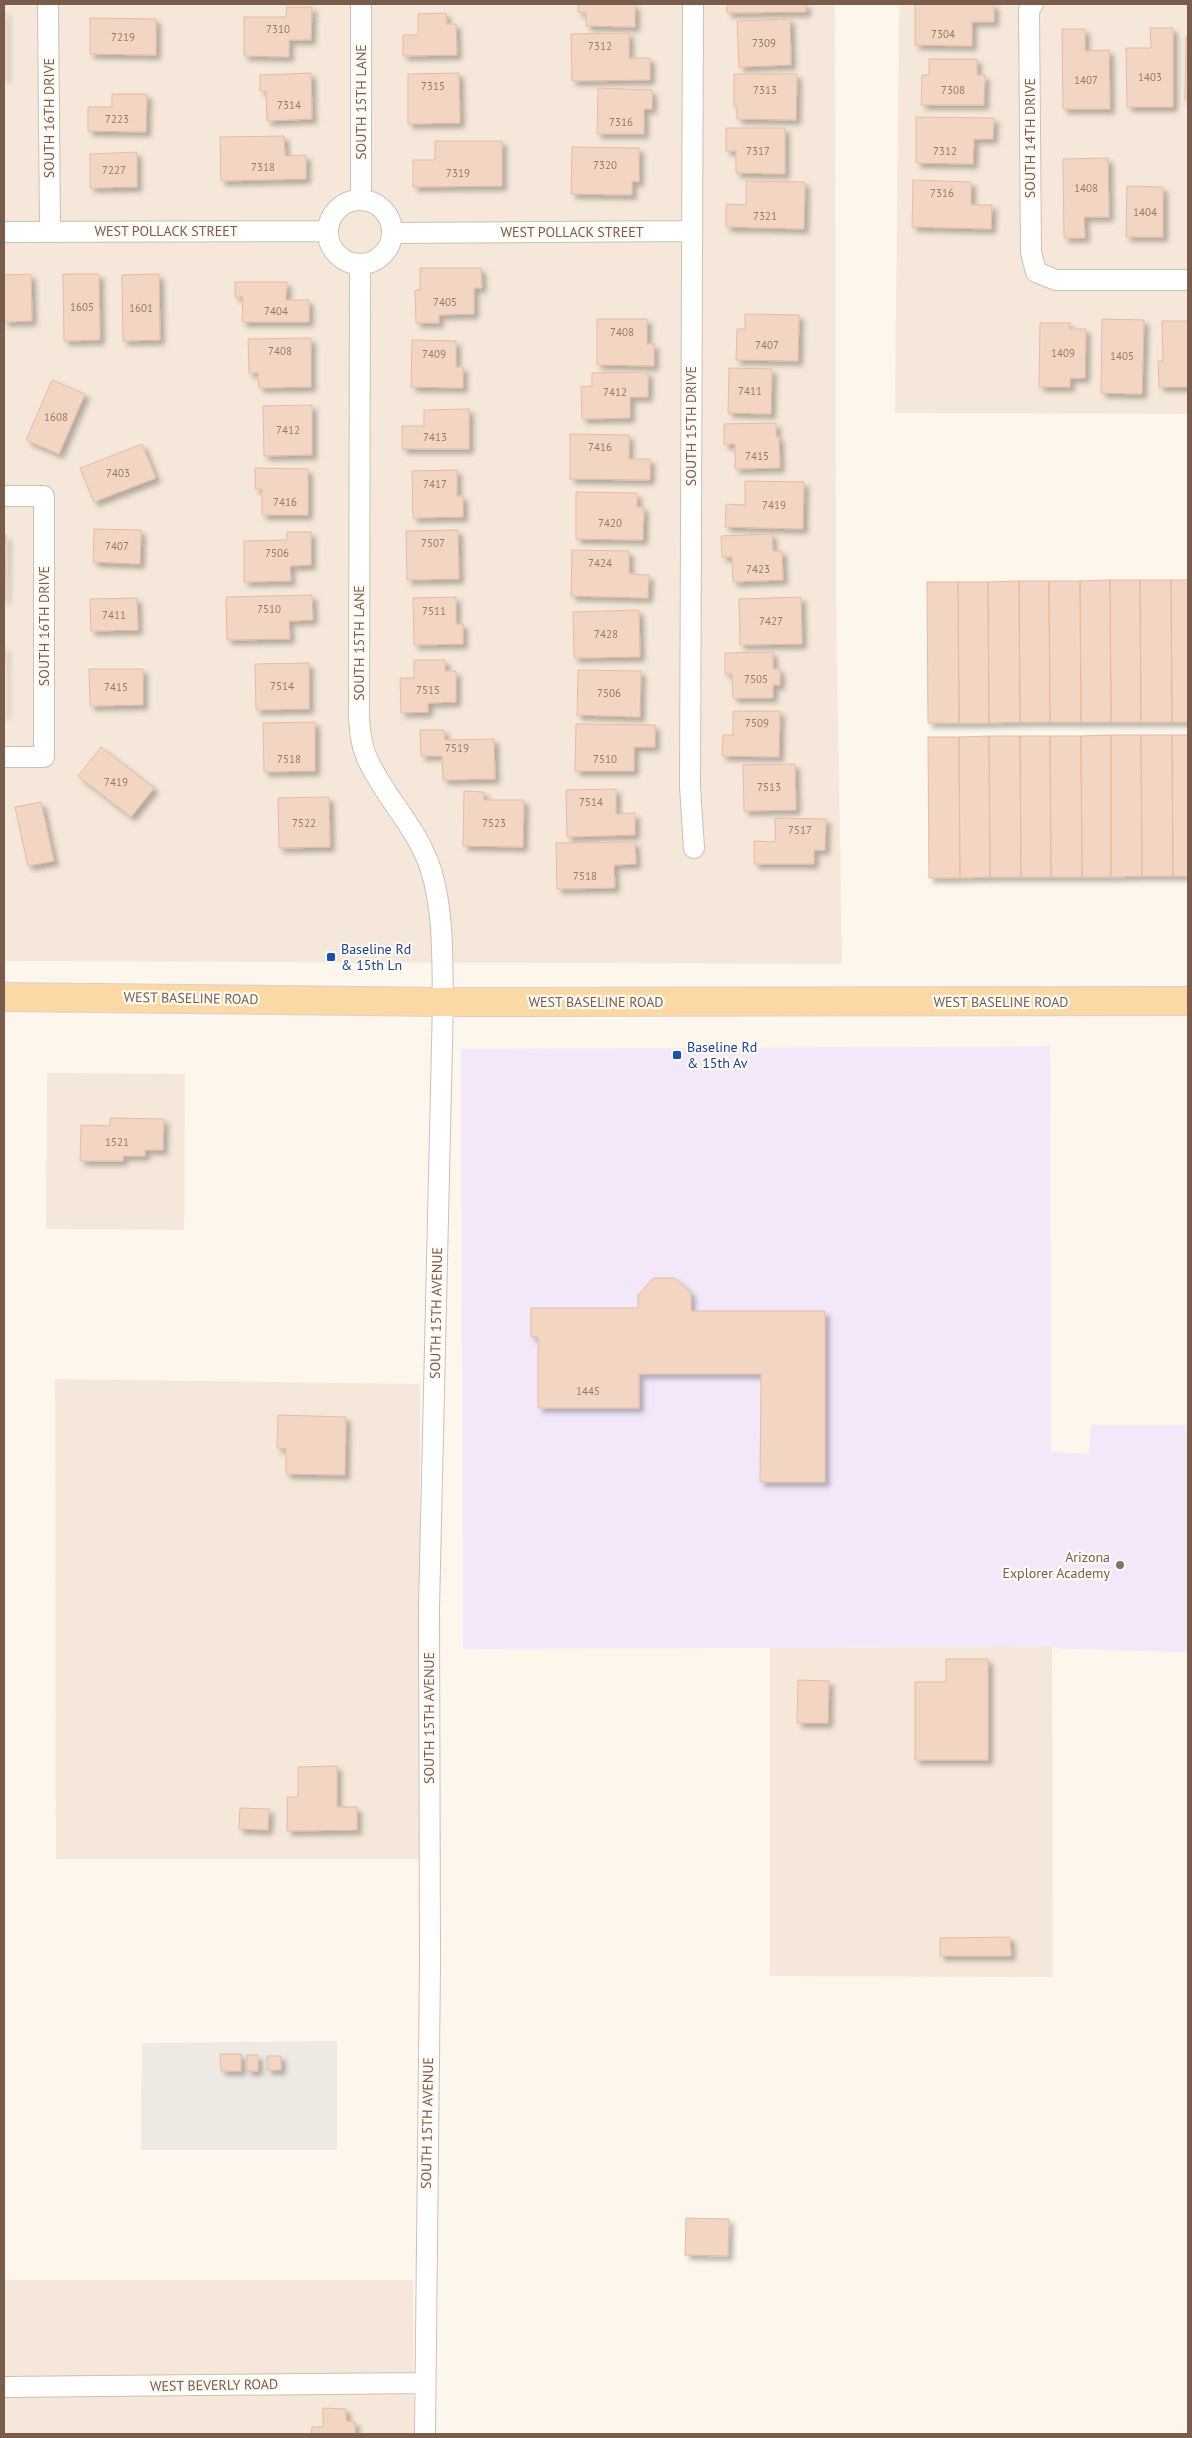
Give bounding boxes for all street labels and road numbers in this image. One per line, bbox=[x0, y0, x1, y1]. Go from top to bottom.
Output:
street label: SOUTH 15TH LANE bbox=[352, 44, 370, 160]
street label: SOUTH 16TH DRIVE bbox=[40, 58, 58, 178]
street label: SOUTH 14TH DRIVE bbox=[1021, 78, 1039, 198]
street label: WEST POLLACK STREET bbox=[94, 222, 238, 240]
street label: WEST POLLACK STREET bbox=[500, 223, 644, 241]
street label: SOUTH 15TH DRIVE bbox=[682, 366, 700, 486]
street label: SOUTH 16TH DRIVE bbox=[35, 566, 53, 686]
street label: SOUTH 15TH LANE bbox=[350, 585, 368, 701]
street label: WEST BASELINE ROAD bbox=[123, 988, 259, 1008]
street label: WEST BASELINE ROAD bbox=[528, 993, 664, 1011]
street label: WEST BASELINE ROAD bbox=[933, 993, 1069, 1011]
street label: SOUTH 15TH AVENUE bbox=[426, 1247, 446, 1379]
street label: SOUTH 15TH AVENUE bbox=[420, 1652, 438, 1784]
street label: SOUTH 15TH AVENUE bbox=[417, 2057, 437, 2189]
street label: WEST BEVERLY ROAD bbox=[150, 2375, 278, 2395]

